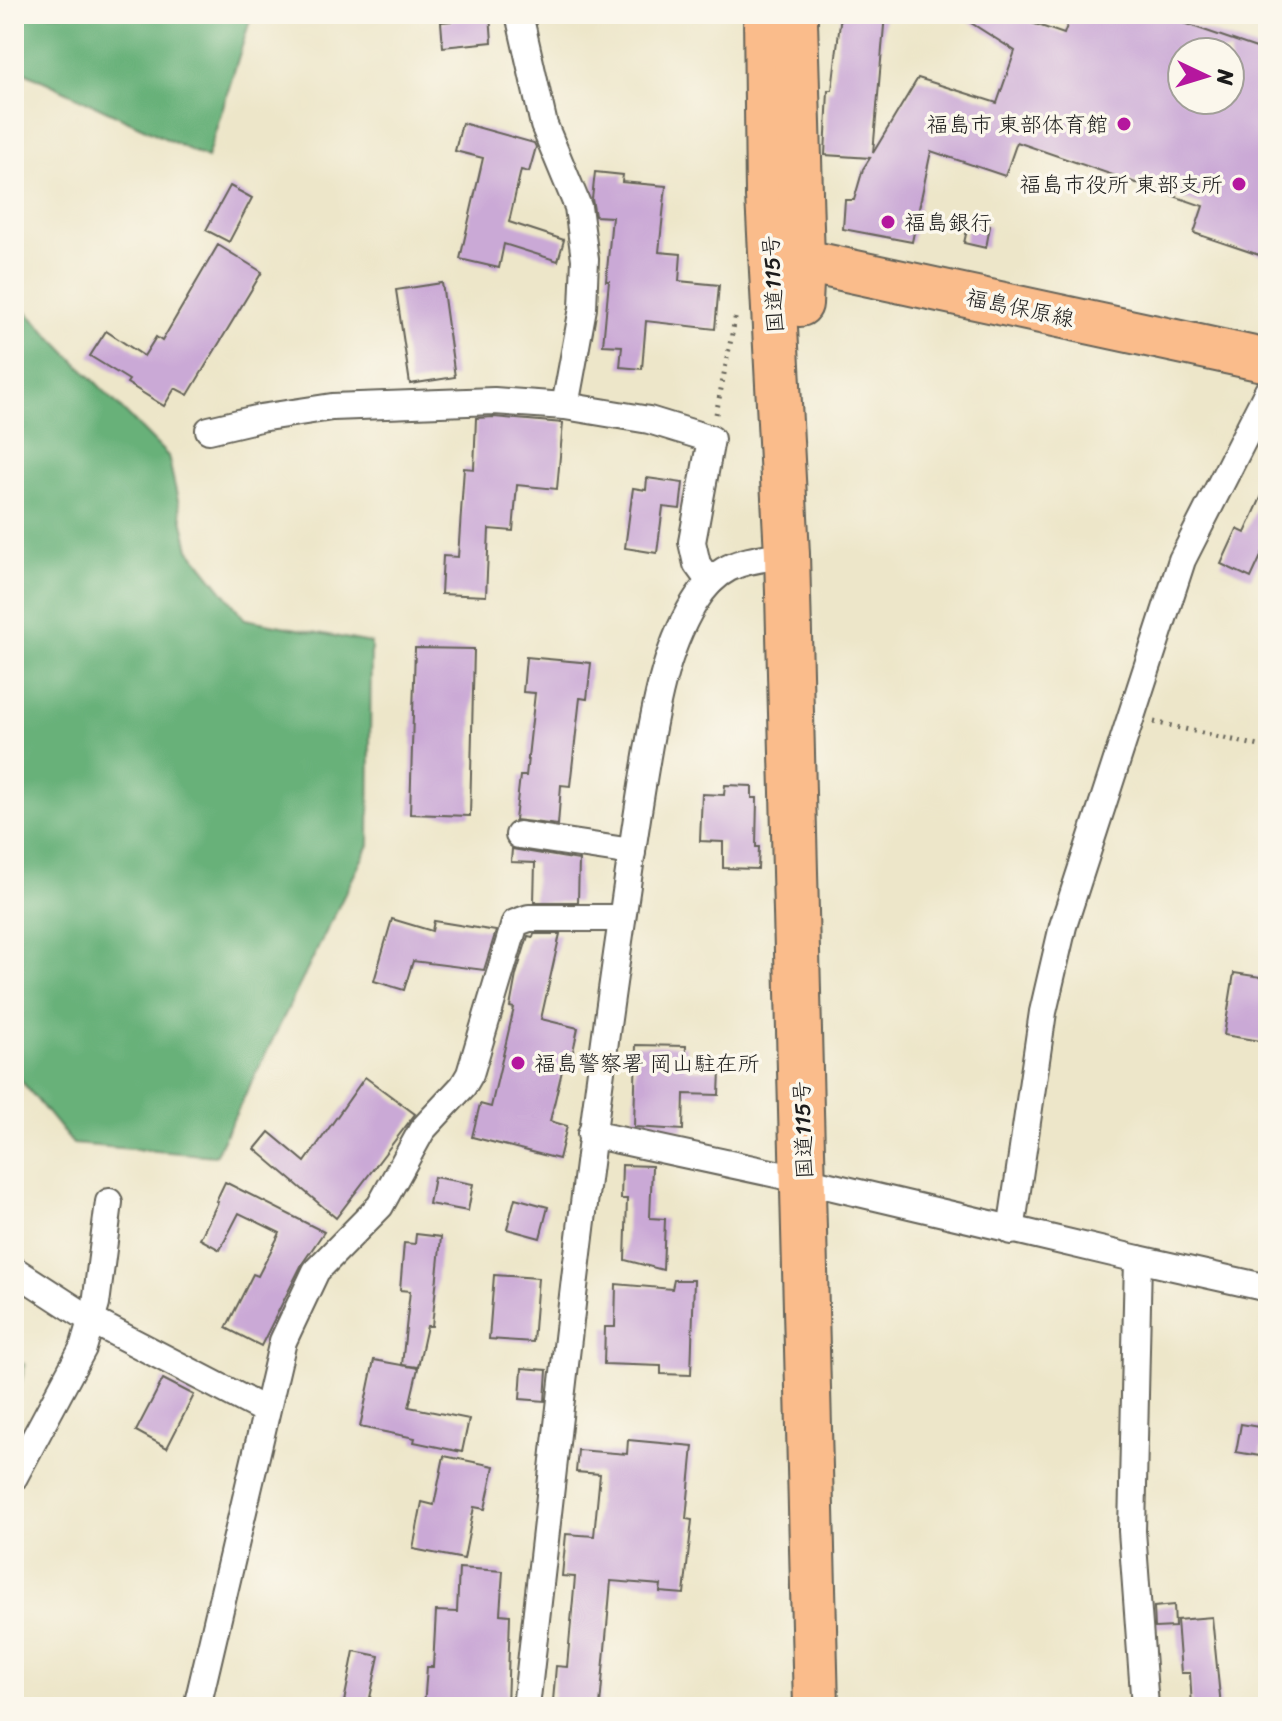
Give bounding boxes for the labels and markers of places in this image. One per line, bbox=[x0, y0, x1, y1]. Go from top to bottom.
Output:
place label: 福島市 東部体育館 bbox=[926, 105, 1108, 144]
marker: 福島市 東部体育館 bbox=[1115, 115, 1133, 133]
place label: 福島市役所 東部支所 bbox=[1019, 165, 1223, 204]
marker: 福島市役所 東部支所 bbox=[1230, 175, 1248, 193]
place label: 福島銀行 bbox=[904, 203, 992, 242]
marker: 福島銀行 bbox=[879, 213, 897, 231]
place label: 福島警察署 岡山駐在所 bbox=[534, 1044, 760, 1083]
marker: 福島警察署 岡山駐在所 bbox=[509, 1054, 527, 1072]

